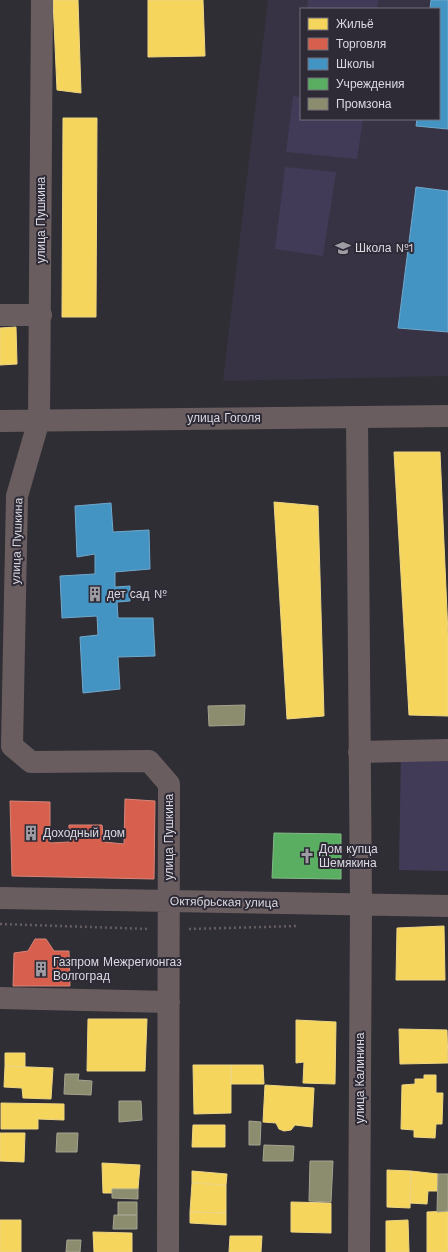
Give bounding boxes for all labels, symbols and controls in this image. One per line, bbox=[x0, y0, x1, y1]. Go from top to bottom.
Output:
legend bbox=[300, 8, 440, 120]
text: Жильё bbox=[336, 17, 374, 31]
text: Торговля bbox=[336, 37, 386, 51]
text: Школы bbox=[336, 57, 374, 71]
text: Учреждения bbox=[336, 77, 405, 91]
text: Промзона bbox=[336, 97, 392, 111]
street label: улица Пушкина bbox=[34, 176, 48, 263]
school or university icon: Школа №1 bbox=[334, 239, 352, 257]
place label: Школа №1 bbox=[355, 241, 413, 255]
street label: улица Гоголя bbox=[187, 411, 261, 425]
street label: улица Пушкина bbox=[8, 497, 26, 585]
building icon: дет сад № bbox=[86, 585, 104, 603]
place label: дет сад № bbox=[107, 587, 167, 601]
street label: улица Пушкина bbox=[162, 793, 176, 880]
building icon: Доходный дом bbox=[22, 824, 40, 842]
place label: Доходный дом bbox=[43, 826, 125, 840]
place label: Дом купца Шемякина bbox=[319, 842, 378, 870]
church icon: Дом купца Шемякина bbox=[298, 847, 316, 865]
street label: Октябрьская улица bbox=[170, 894, 279, 910]
place label: Газпром Межрегионгаз Волгоград bbox=[53, 955, 182, 983]
building icon: Газпром Межрегионгаз Волгоград bbox=[32, 960, 50, 978]
street label: улица Калинина bbox=[353, 1032, 367, 1124]

